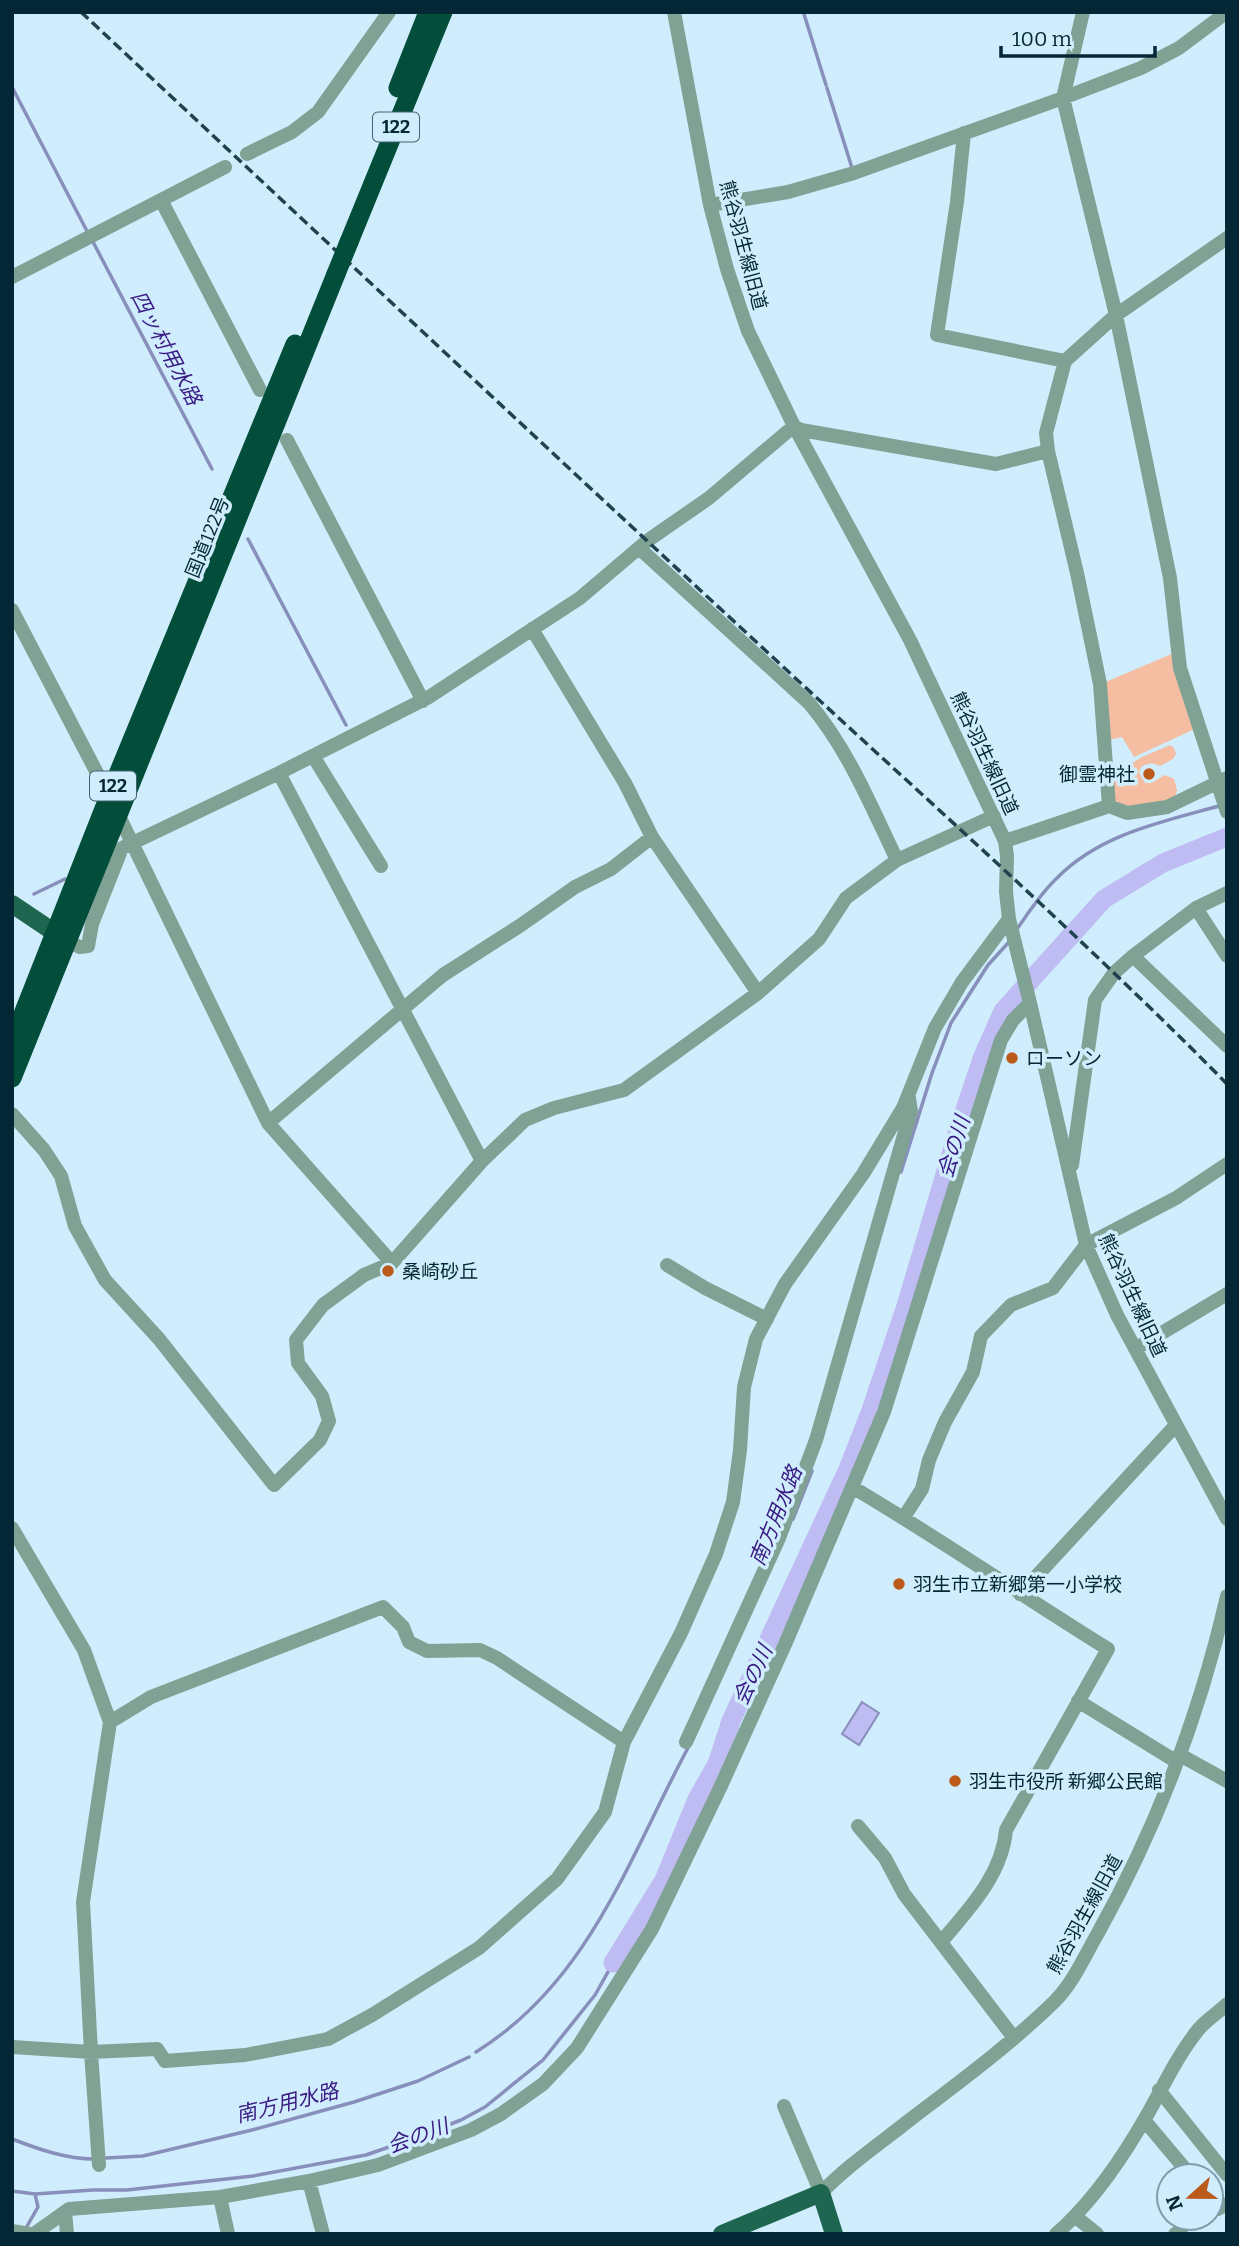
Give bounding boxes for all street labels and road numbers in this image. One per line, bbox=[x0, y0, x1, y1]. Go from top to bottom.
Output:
road number: 122 bbox=[373, 112, 419, 142]
street label: 熊谷羽生線旧道 bbox=[715, 178, 772, 312]
street label: 国道122号 bbox=[181, 493, 234, 581]
street label: 熊谷羽生線旧道 bbox=[946, 688, 1023, 818]
road number: 122 bbox=[90, 772, 136, 800]
street label: 熊谷羽生線旧道 bbox=[1094, 1230, 1171, 1360]
street label: 熊谷羽生線旧道 bbox=[1042, 1850, 1127, 1978]

